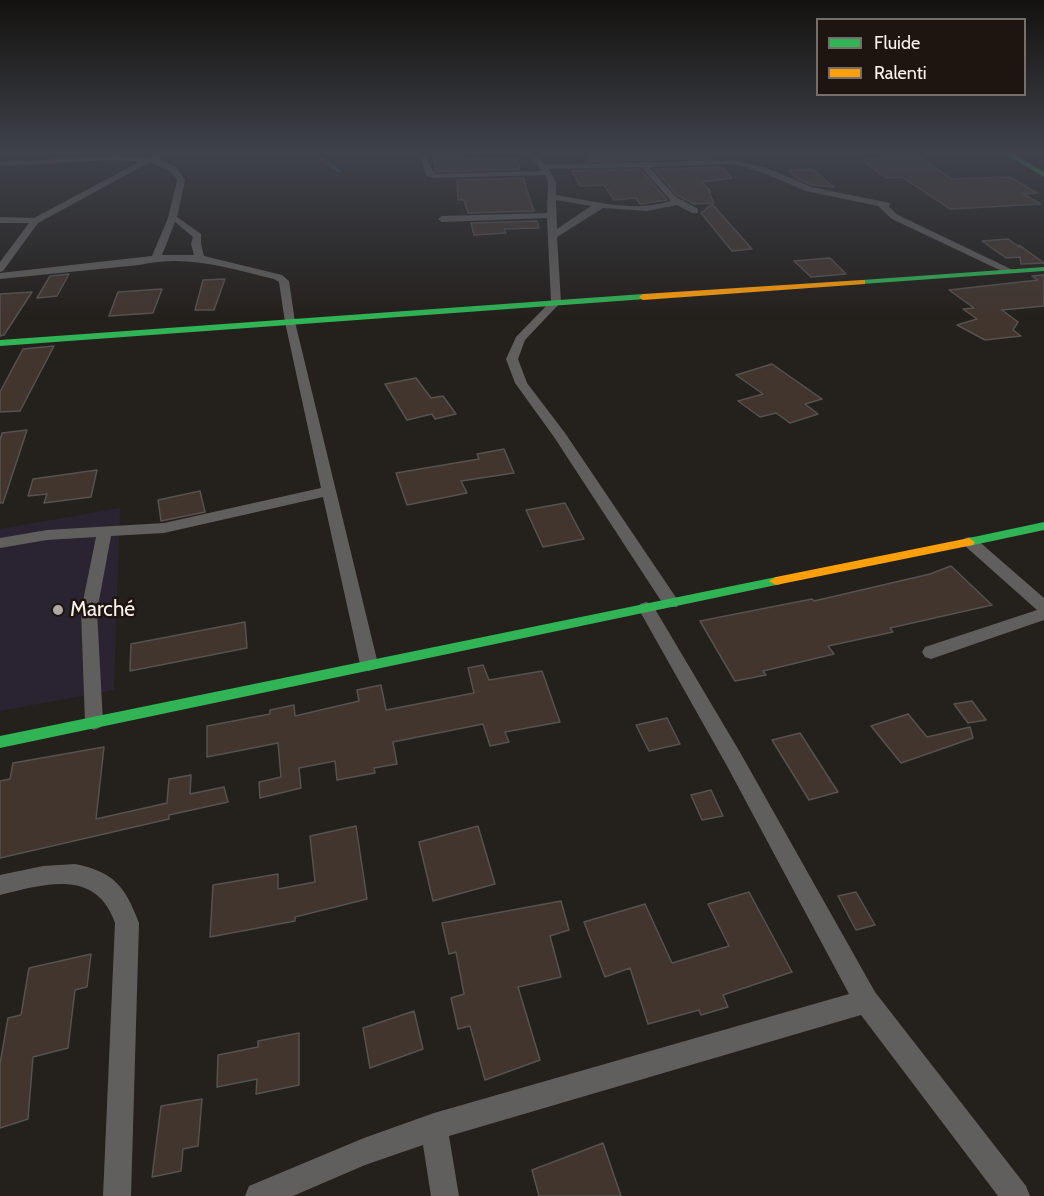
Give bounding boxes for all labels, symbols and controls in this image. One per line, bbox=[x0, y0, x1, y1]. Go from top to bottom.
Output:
legend bbox=[816, 18, 1026, 96]
text: Fluide bbox=[874, 32, 920, 54]
text: Ralenti bbox=[874, 62, 927, 84]
place label: Marché bbox=[70, 597, 135, 623]
marker: Marché bbox=[51, 603, 65, 617]

